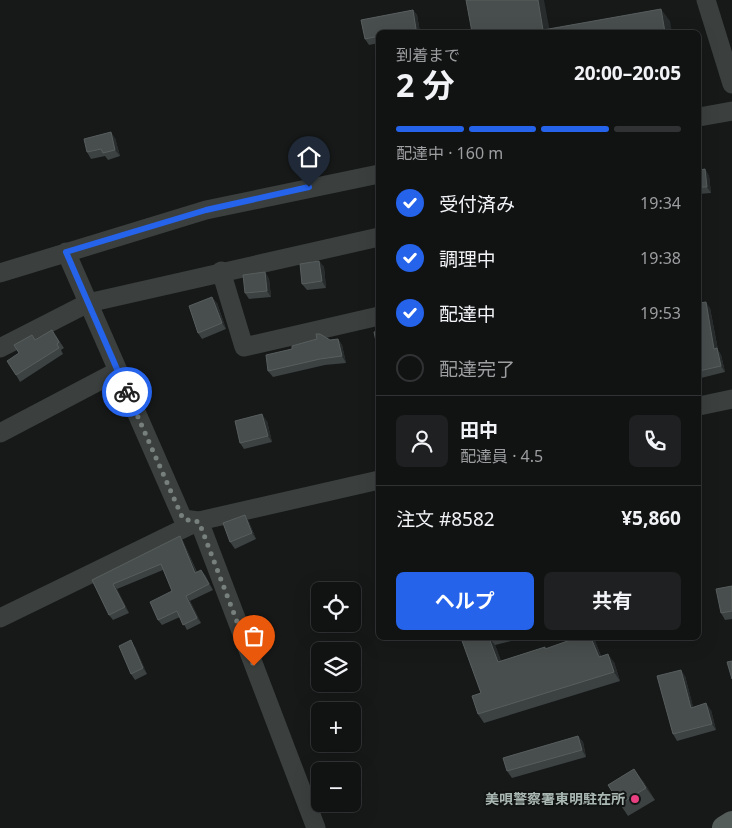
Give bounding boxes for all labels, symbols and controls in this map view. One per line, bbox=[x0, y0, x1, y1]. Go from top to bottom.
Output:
text: 到着まで bbox=[396, 44, 460, 66]
text: 20:00–20:05 bbox=[574, 60, 681, 86]
text: 2 分 bbox=[396, 63, 455, 106]
pin bbox=[288, 136, 330, 187]
text: 配達中 · 160 m bbox=[396, 142, 503, 164]
icon: home bbox=[295, 143, 323, 171]
icon: check bbox=[396, 189, 424, 217]
text: 受付済み bbox=[439, 191, 515, 217]
text: 19:34 bbox=[640, 192, 681, 214]
icon: check bbox=[396, 244, 424, 272]
text: 調理中 bbox=[439, 246, 496, 272]
text: 19:38 bbox=[640, 247, 681, 269]
icon: check bbox=[396, 299, 424, 327]
text: 配達中 bbox=[439, 301, 496, 327]
text: 19:53 bbox=[640, 302, 681, 324]
text: 配達完了 bbox=[439, 356, 515, 382]
courier bbox=[102, 367, 152, 417]
icon: bike bbox=[113, 378, 141, 406]
button: person bbox=[396, 415, 448, 467]
button: phone bbox=[629, 415, 681, 467]
text: 田中 bbox=[460, 417, 498, 443]
text: 配達員 · 4.5 bbox=[460, 445, 543, 467]
text: ¥5,860 bbox=[621, 505, 681, 531]
text: 注文 #8582 bbox=[396, 506, 495, 532]
button: ヘルプ bbox=[396, 572, 534, 630]
button: 共有 bbox=[544, 572, 681, 630]
map controls bbox=[311, 582, 361, 812]
button: locate bbox=[311, 582, 361, 632]
pin bbox=[233, 615, 275, 666]
icon: bag bbox=[240, 622, 268, 650]
button: layers bbox=[311, 642, 361, 692]
button: + bbox=[311, 702, 361, 752]
button: − bbox=[311, 762, 361, 812]
place label: 美唄警察署東明駐在所 bbox=[485, 789, 625, 808]
marker: 美唄警察署東明駐在所 bbox=[629, 793, 641, 805]

